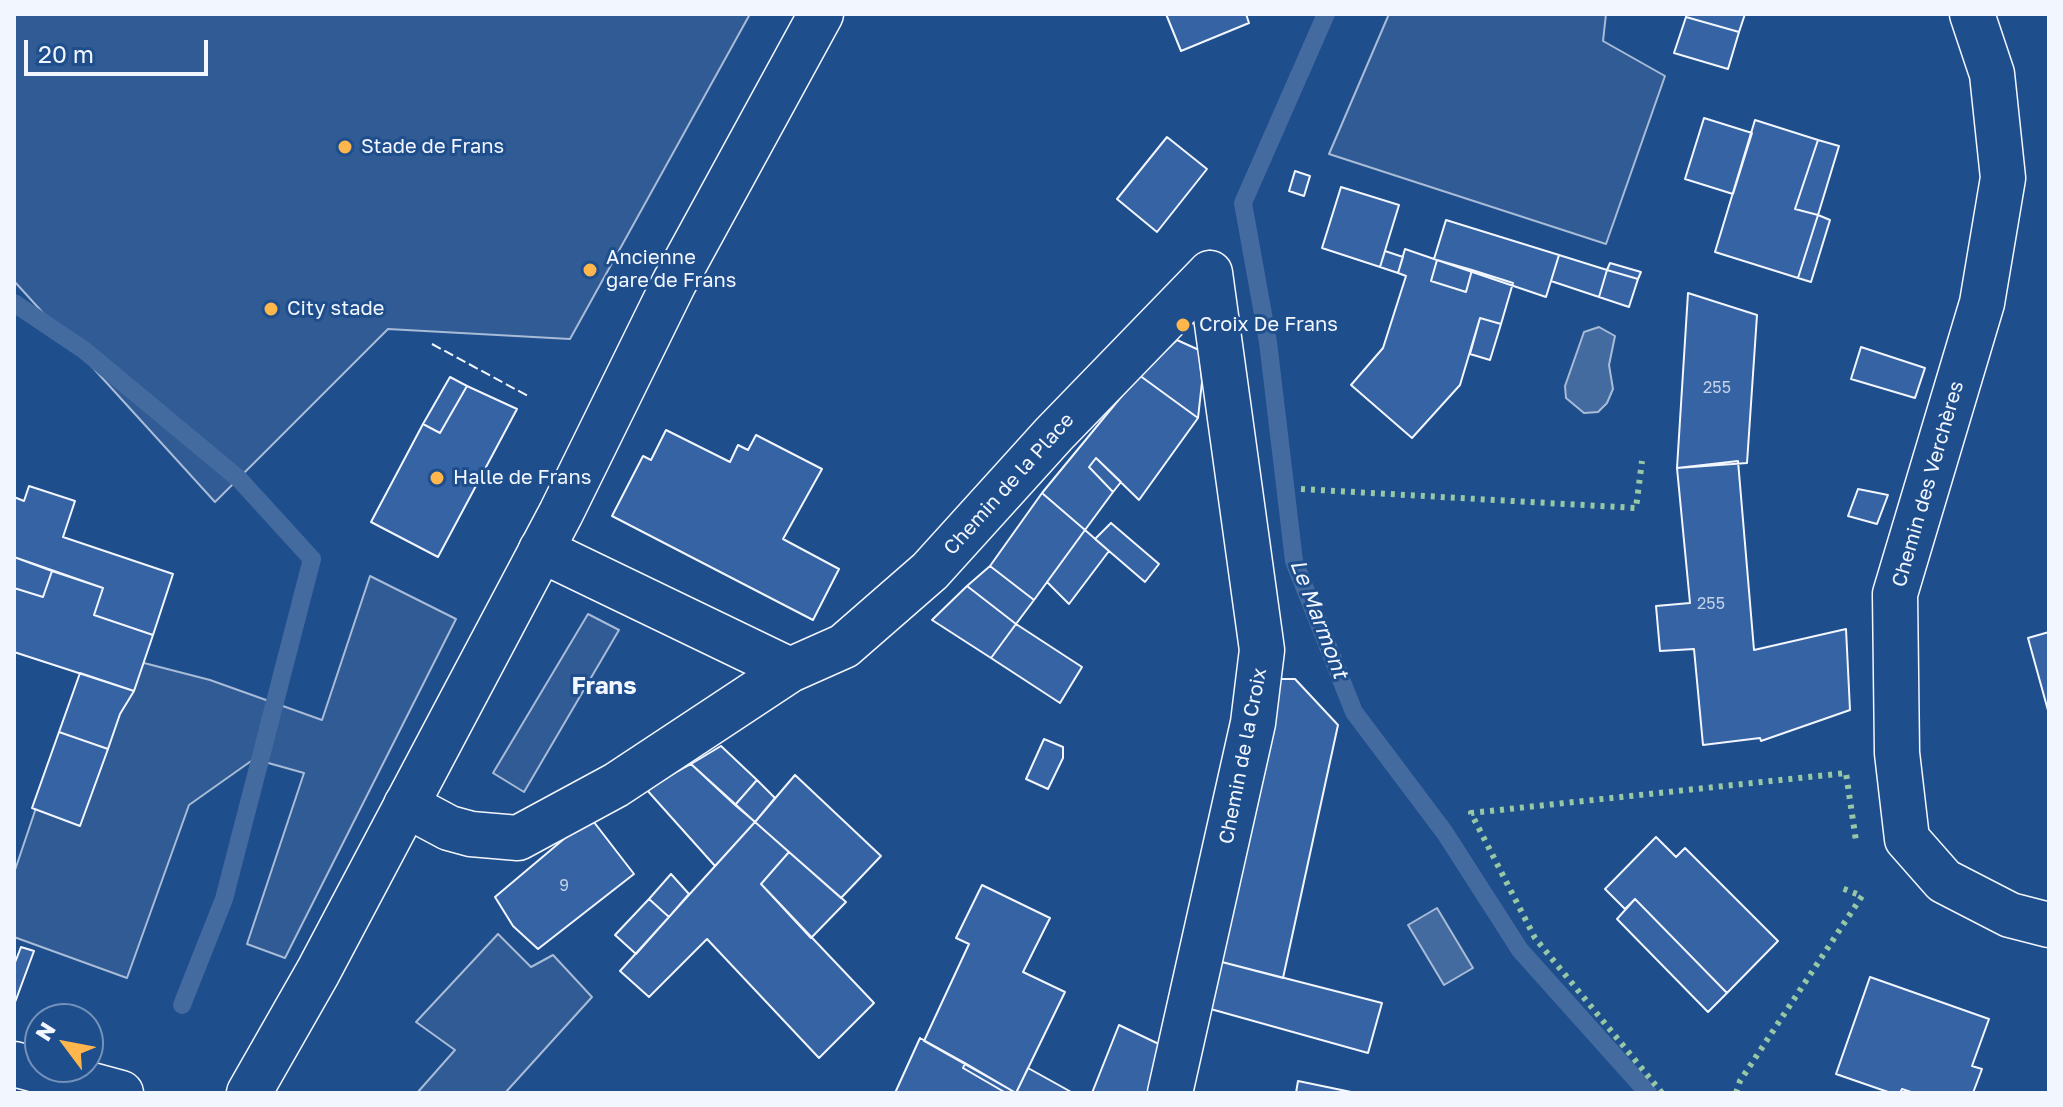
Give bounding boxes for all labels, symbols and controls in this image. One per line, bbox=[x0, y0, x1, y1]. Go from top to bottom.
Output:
scale bar bbox=[28, 24, 212, 74]
text: 20 m bbox=[38, 39, 94, 68]
place label: Stade de Frans bbox=[361, 135, 504, 159]
marker: Stade de Frans bbox=[336, 138, 354, 156]
place label: Ancienne gare de Frans bbox=[606, 246, 736, 293]
marker: Ancienne gare de Frans bbox=[581, 261, 599, 279]
place label: City stade bbox=[287, 297, 384, 321]
marker: City stade bbox=[262, 300, 280, 318]
place label: Croix De Frans bbox=[1199, 313, 1338, 337]
marker: Croix De Frans bbox=[1174, 316, 1192, 334]
house number: 255 bbox=[1703, 378, 1731, 398]
street label: Chemin des Verchères bbox=[1887, 378, 1969, 590]
street label: Chemin de la Place bbox=[939, 408, 1079, 560]
place label: Halle de Frans bbox=[453, 466, 591, 490]
marker: Halle de Frans bbox=[428, 469, 446, 487]
water label: Le Marmont bbox=[1284, 556, 1354, 682]
house number: 255 bbox=[1697, 594, 1725, 614]
street label: Chemin de la Croix bbox=[1214, 666, 1272, 846]
district label: Frans bbox=[571, 672, 637, 700]
house number: 9 bbox=[559, 876, 569, 896]
north arrow bbox=[24, 1003, 104, 1083]
text: N bbox=[29, 1017, 61, 1045]

